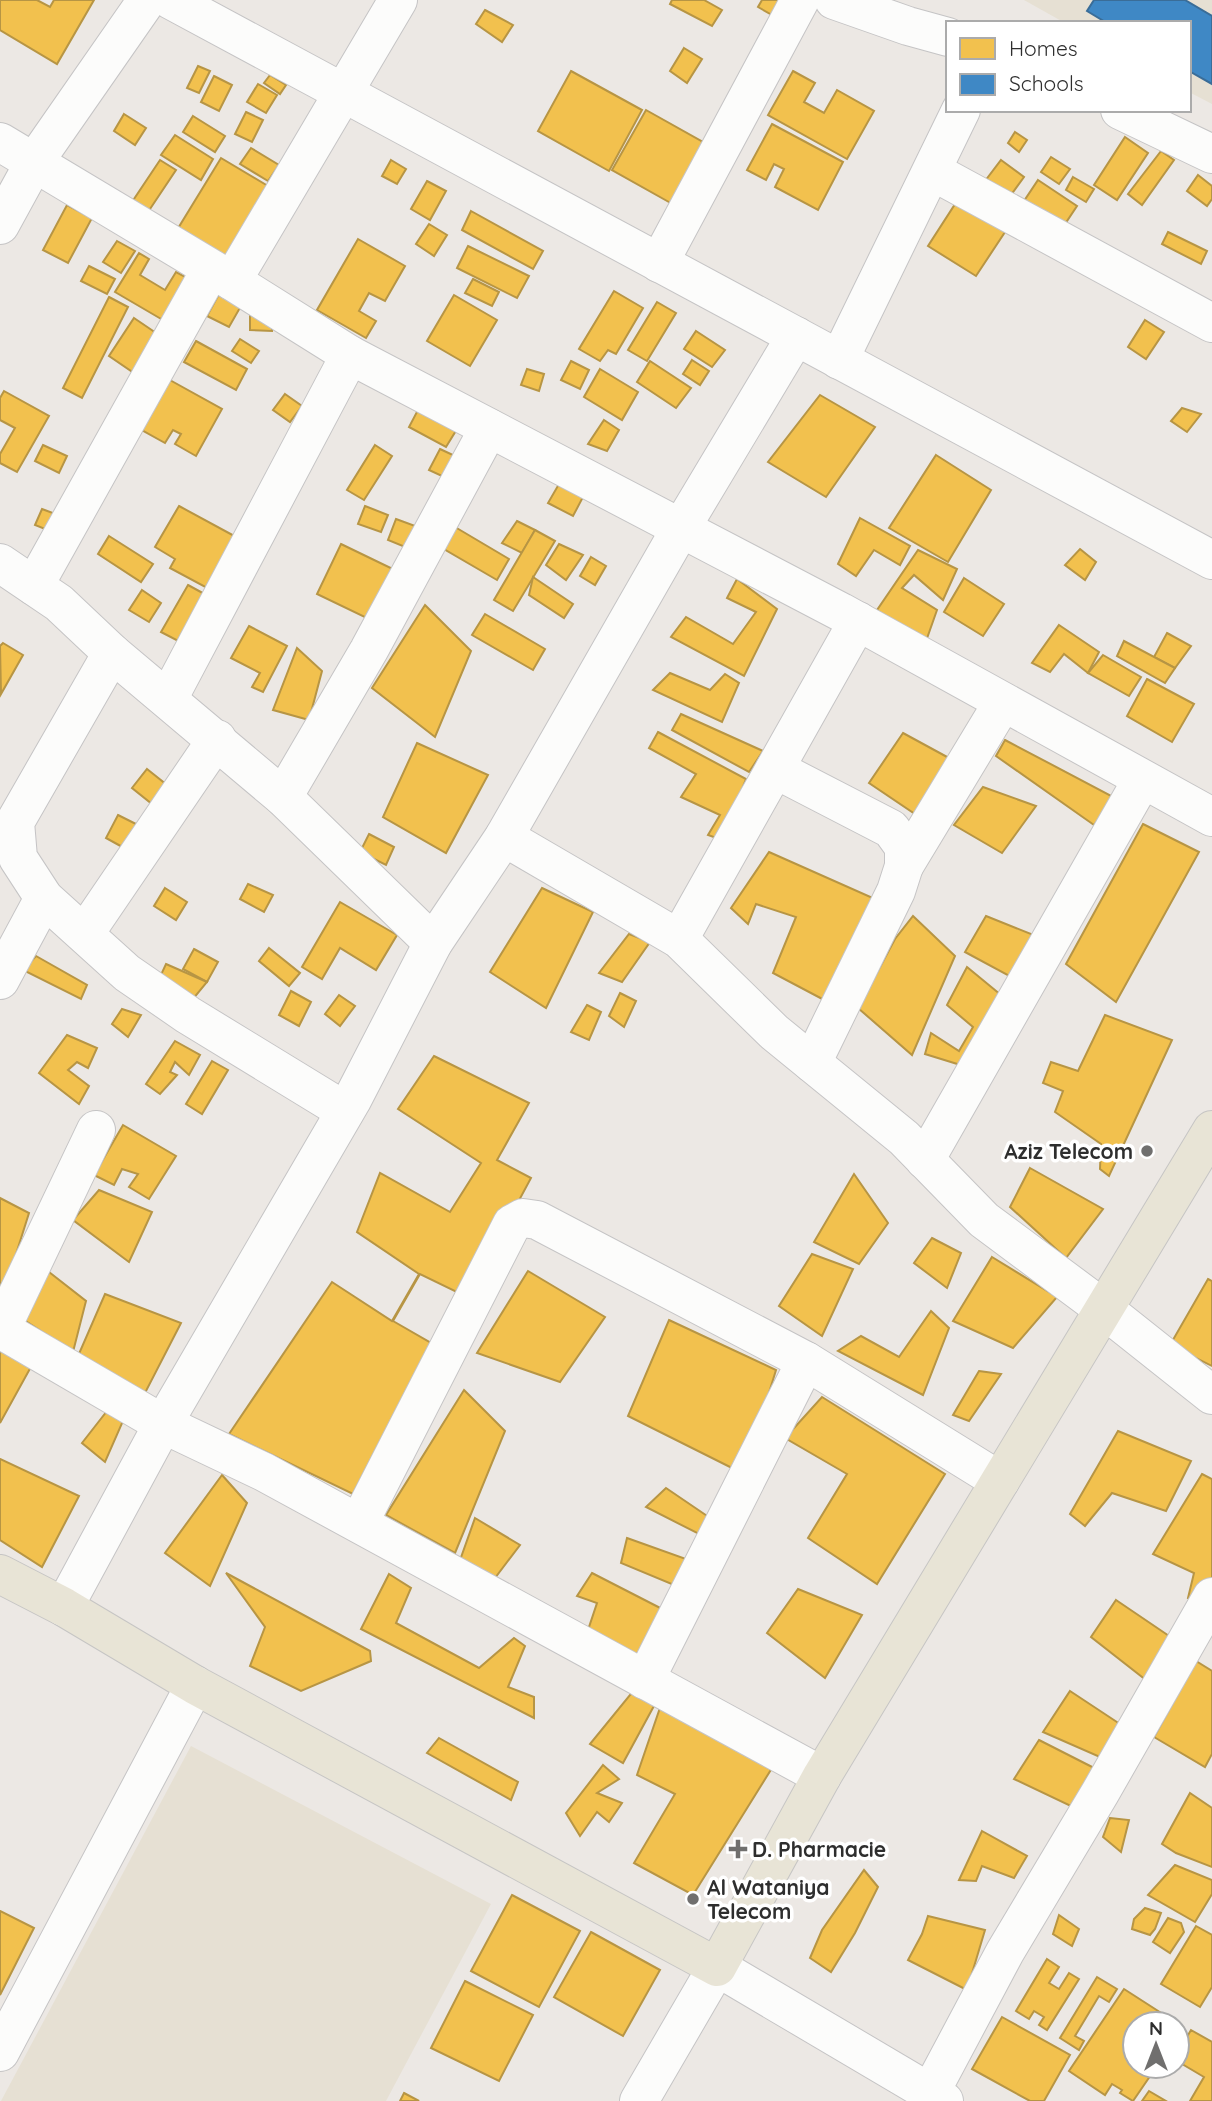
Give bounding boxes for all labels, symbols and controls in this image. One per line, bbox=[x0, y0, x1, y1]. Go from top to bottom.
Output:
legend bbox=[946, 21, 1191, 112]
text: Homes bbox=[1009, 35, 1078, 61]
text: Schools bbox=[1009, 70, 1084, 96]
place label: Aziz Telecom bbox=[1004, 1138, 1133, 1164]
marker: Aziz Telecom bbox=[1139, 1143, 1155, 1159]
place label: D. Pharmacie bbox=[752, 1836, 886, 1862]
marker: D. Pharmacie bbox=[730, 1841, 746, 1857]
place label: Al Wataniya Telecom bbox=[707, 1874, 830, 1924]
marker: Al Wataniya Telecom bbox=[685, 1891, 701, 1907]
north arrow bbox=[1121, 2010, 1191, 2080]
text: N bbox=[1149, 2016, 1163, 2040]

